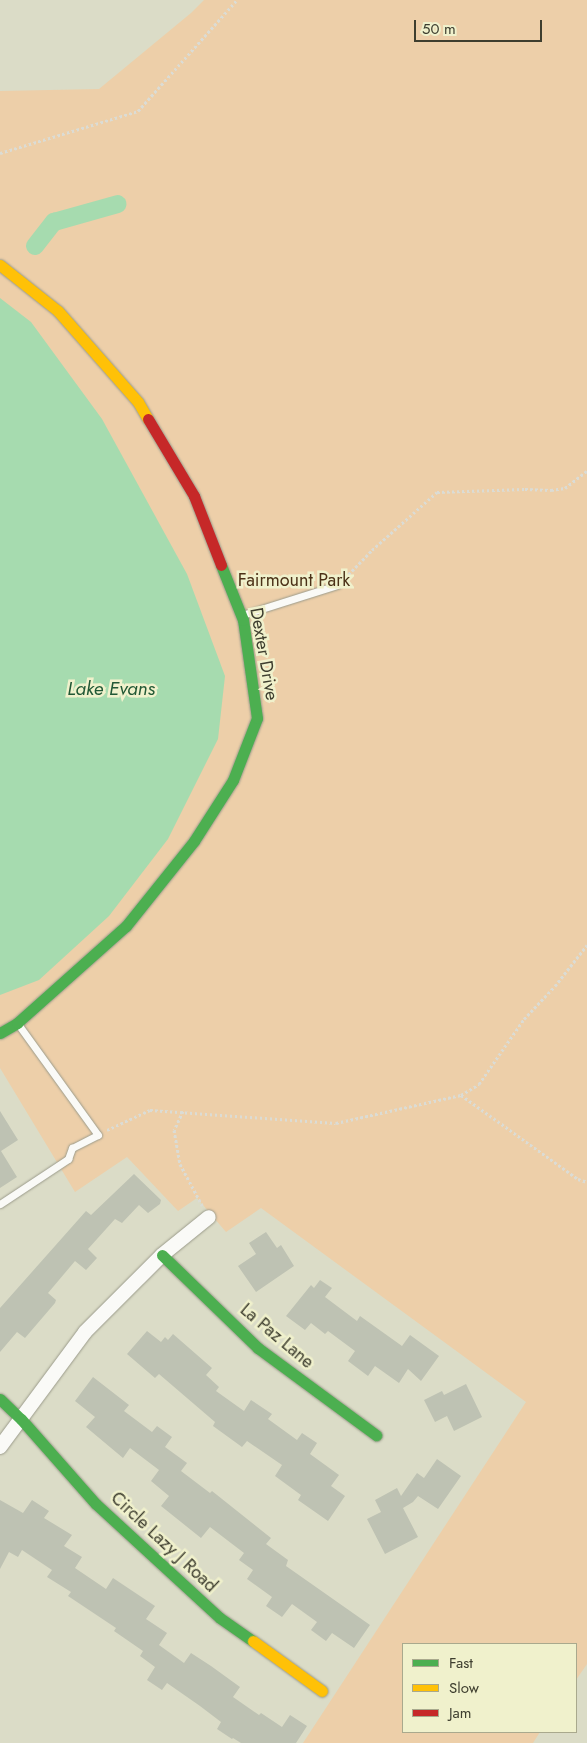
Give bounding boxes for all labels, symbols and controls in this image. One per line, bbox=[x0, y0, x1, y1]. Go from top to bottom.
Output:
scale bar bbox=[417, 10, 544, 42]
text: 50 m bbox=[422, 18, 456, 40]
park label: Fairmount Park bbox=[238, 569, 350, 591]
street label: Dexter Drive bbox=[245, 606, 283, 702]
water label: Lake Evans bbox=[67, 678, 155, 700]
street label: La Paz Lane bbox=[236, 1299, 318, 1373]
street label: Circle Lazy J Road bbox=[106, 1487, 222, 1597]
legend bbox=[402, 1643, 577, 1733]
text: Fast bbox=[449, 1652, 473, 1674]
text: Slow bbox=[449, 1677, 479, 1699]
text: Jam bbox=[449, 1702, 472, 1724]

